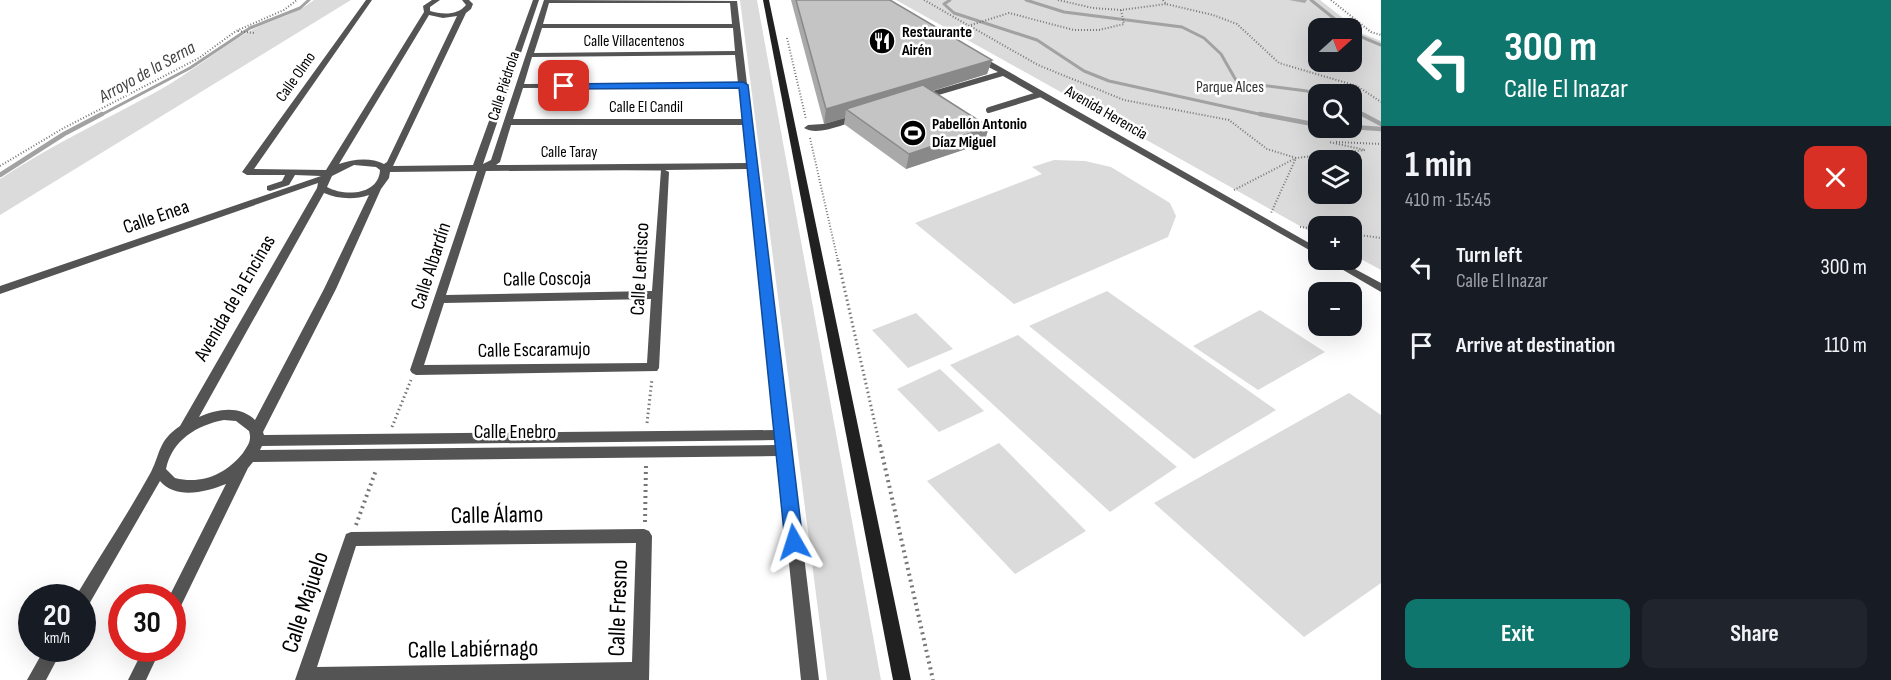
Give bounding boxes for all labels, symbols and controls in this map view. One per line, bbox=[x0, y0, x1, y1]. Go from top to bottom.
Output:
north arrow bbox=[1308, 18, 1362, 72]
map controls bbox=[1308, 18, 1362, 336]
text: 300 m bbox=[1504, 22, 1597, 73]
place label: Restaurante Airén bbox=[901, 23, 972, 60]
icon: left bbox=[1405, 24, 1483, 102]
restaurant icon: Restaurante Airén bbox=[867, 26, 897, 56]
street label: Calle Villacentenos bbox=[583, 32, 685, 51]
water label: Arroyo de la Serna bbox=[94, 37, 199, 108]
street label: Calle Olmo bbox=[272, 48, 320, 106]
street label: Calle Piédrola bbox=[484, 49, 524, 123]
pin bbox=[538, 60, 589, 111]
icon: arrive bbox=[547, 69, 580, 102]
text: Calle El Inazar bbox=[1504, 73, 1628, 105]
park label: Parque Alces bbox=[1196, 78, 1264, 97]
street label: Avenida Herencia bbox=[1061, 81, 1151, 144]
button: search bbox=[1308, 84, 1362, 138]
street label: Calle El Candil bbox=[609, 98, 683, 117]
place label: Pabellón Antonio Díaz Miguel bbox=[932, 115, 1027, 152]
sports icon: Pabellón Antonio Díaz Miguel bbox=[898, 118, 928, 148]
street label: Calle Taray bbox=[541, 143, 597, 162]
text: 1 min bbox=[1405, 144, 1472, 187]
button: close bbox=[1804, 146, 1867, 209]
button: layers bbox=[1308, 150, 1362, 204]
text: 410 m · 15:45 bbox=[1405, 188, 1491, 212]
street label: Calle Enea bbox=[120, 195, 192, 239]
button: + bbox=[1308, 216, 1362, 270]
street label: Calle Albardín bbox=[406, 219, 456, 313]
street label: Calle Lentisco bbox=[626, 222, 654, 316]
street label: Avenida de la Encinas bbox=[189, 231, 281, 366]
text: Turn left bbox=[1456, 242, 1522, 269]
icon: left bbox=[1405, 251, 1438, 284]
text: 300 m bbox=[1821, 254, 1867, 281]
street label: Calle Coscoja bbox=[503, 266, 591, 292]
text: Calle El Inazar bbox=[1456, 269, 1548, 293]
button: − bbox=[1308, 282, 1362, 336]
icon: arrive bbox=[1405, 329, 1438, 362]
text: Arrive at destination bbox=[1456, 332, 1615, 359]
text: 110 m bbox=[1824, 332, 1867, 359]
street label: Calle Escaramujo bbox=[477, 337, 591, 363]
street label: Calle Enebro bbox=[474, 420, 556, 444]
street label: Calle Álamo bbox=[450, 500, 544, 530]
position arrow bbox=[762, 510, 826, 574]
street label: Calle Majuelo bbox=[275, 548, 335, 656]
street label: Calle Fresno bbox=[602, 559, 634, 657]
speed limit sign: 30 bbox=[108, 584, 186, 662]
text: 20 bbox=[43, 598, 71, 634]
button: Exit bbox=[1405, 599, 1630, 668]
button: Share bbox=[1642, 599, 1867, 668]
text: km/h bbox=[44, 629, 70, 648]
street label: Calle Labiérnago bbox=[407, 633, 539, 665]

